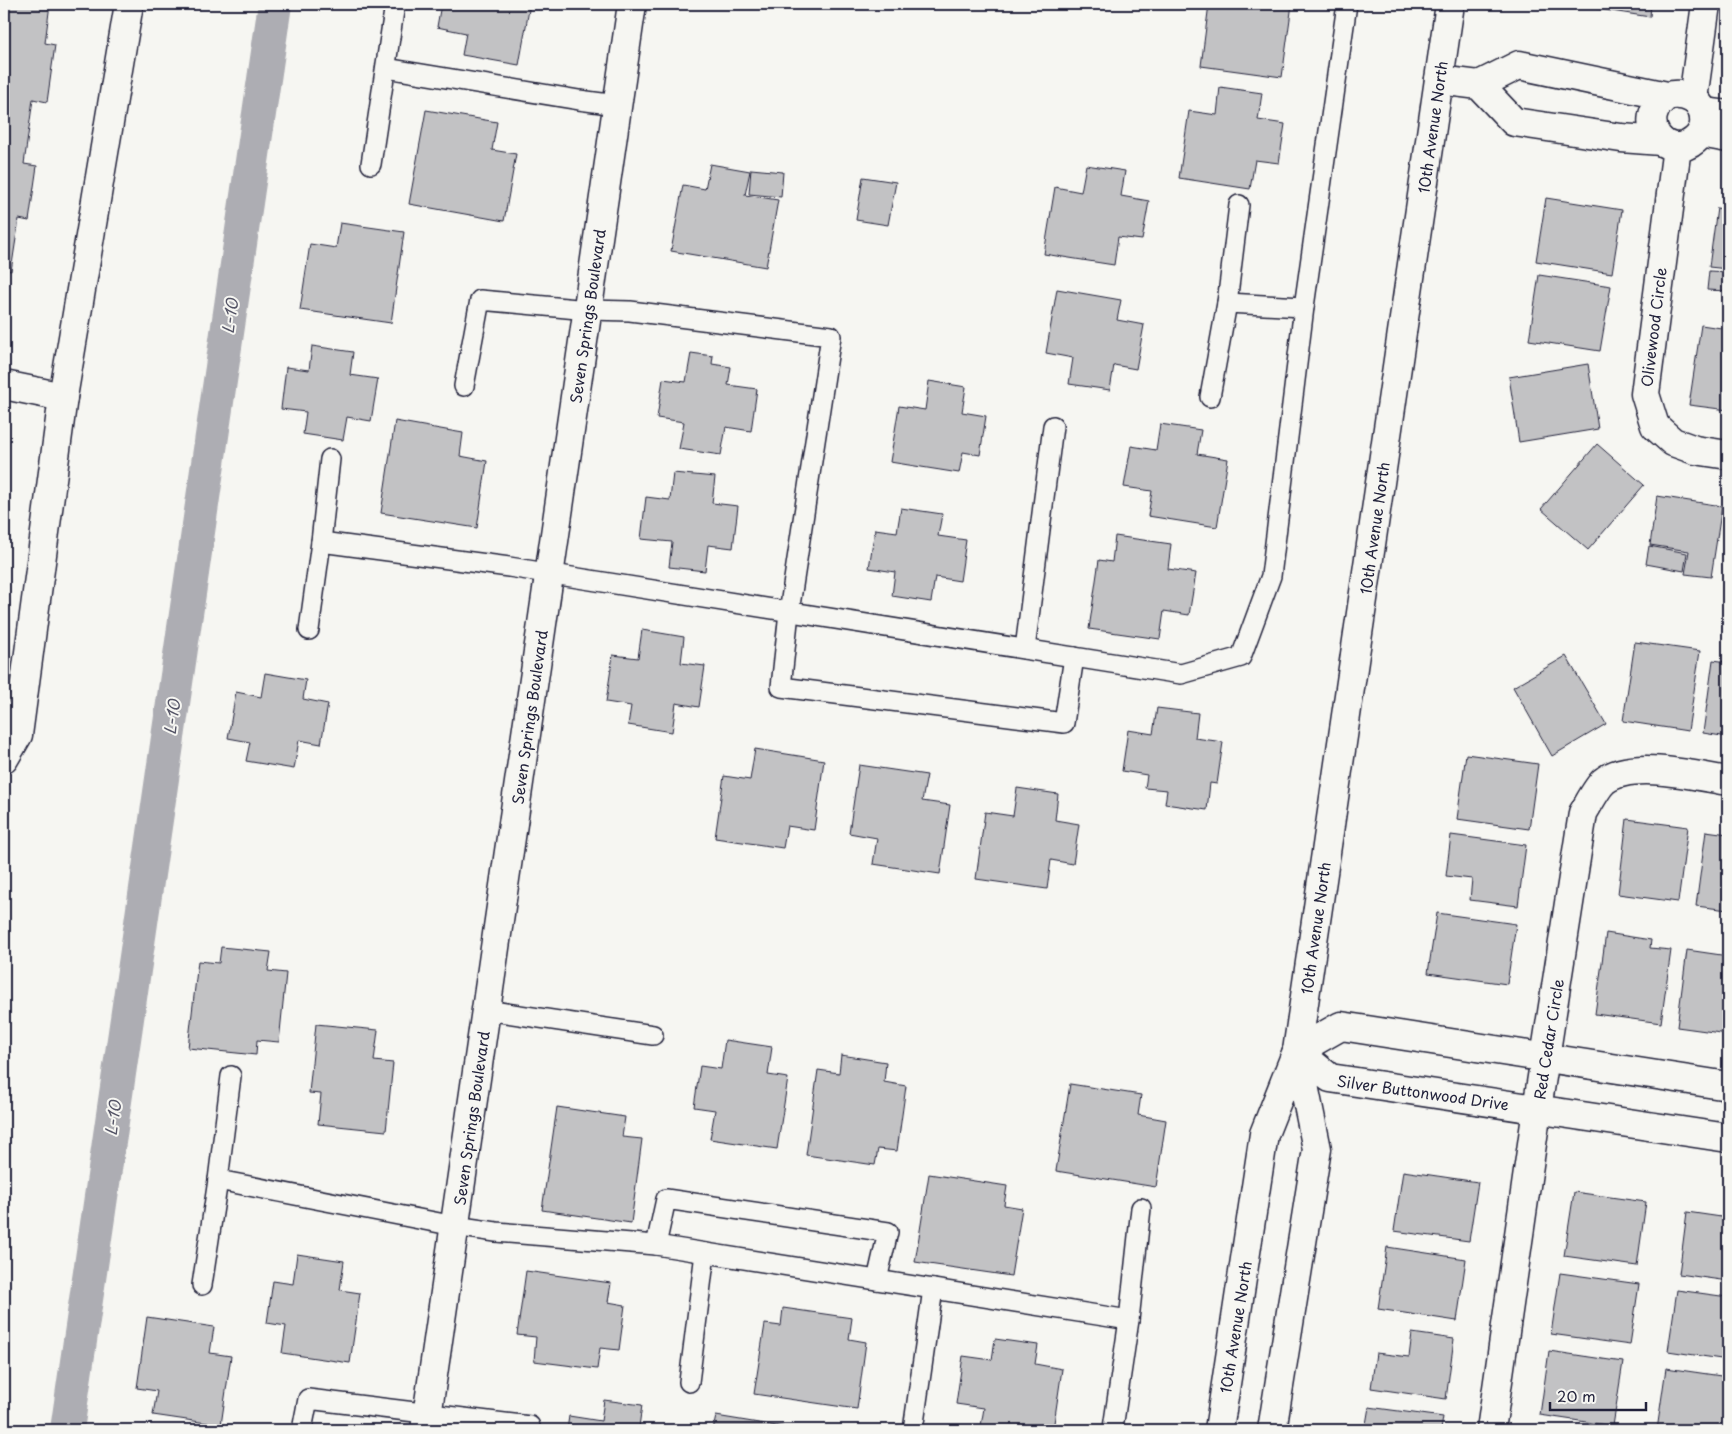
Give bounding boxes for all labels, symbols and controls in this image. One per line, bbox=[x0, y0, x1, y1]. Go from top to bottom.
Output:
street label: 10th Avenue North bbox=[1411, 59, 1453, 195]
street label: Seven Springs Boulevard bbox=[563, 227, 611, 405]
street label: Olivewood Circle bbox=[1634, 266, 1672, 388]
water label: L-10 bbox=[215, 296, 244, 335]
street label: 10th Avenue North bbox=[1353, 460, 1395, 596]
street label: Seven Springs Boulevard bbox=[505, 628, 553, 806]
water label: L-10 bbox=[157, 697, 186, 736]
street label: 10th Avenue North bbox=[1294, 860, 1336, 996]
street label: Red Cedar Circle bbox=[1527, 977, 1569, 1101]
street label: Seven Springs Boulevard bbox=[447, 1029, 495, 1207]
street label: Silver Buttonwood Drive bbox=[1335, 1069, 1511, 1115]
water label: L-10 bbox=[98, 1098, 127, 1137]
street label: 10th Avenue North bbox=[1213, 1259, 1257, 1395]
scale bar bbox=[1550, 1379, 1646, 1411]
text: 20 m bbox=[1557, 1384, 1596, 1407]

